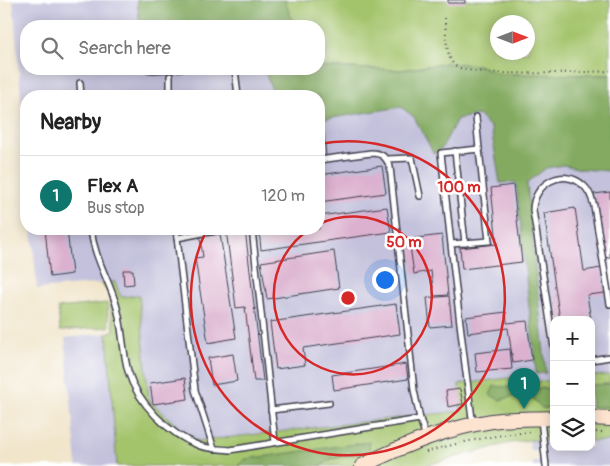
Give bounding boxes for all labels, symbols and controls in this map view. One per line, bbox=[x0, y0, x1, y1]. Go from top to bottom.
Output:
north arrow bbox=[490, 15, 535, 60]
search box bbox=[20, 20, 325, 75]
icon: search bbox=[38, 34, 66, 62]
text: Search here bbox=[78, 36, 171, 60]
text: Nearby bbox=[40, 109, 101, 136]
text: Flex A bbox=[87, 174, 138, 198]
text: 100 m bbox=[438, 178, 480, 197]
text: 1 bbox=[53, 186, 59, 206]
text: 120 m bbox=[261, 186, 305, 206]
text: Bus stop bbox=[87, 198, 145, 218]
text: 50 m bbox=[387, 233, 421, 252]
your location bbox=[372, 267, 398, 293]
centre of rings bbox=[339, 289, 357, 307]
map controls bbox=[550, 316, 595, 451]
button: + bbox=[550, 316, 595, 361]
button: − bbox=[550, 361, 595, 406]
pin: 1 bbox=[508, 368, 540, 409]
button: layers bbox=[550, 406, 595, 451]

